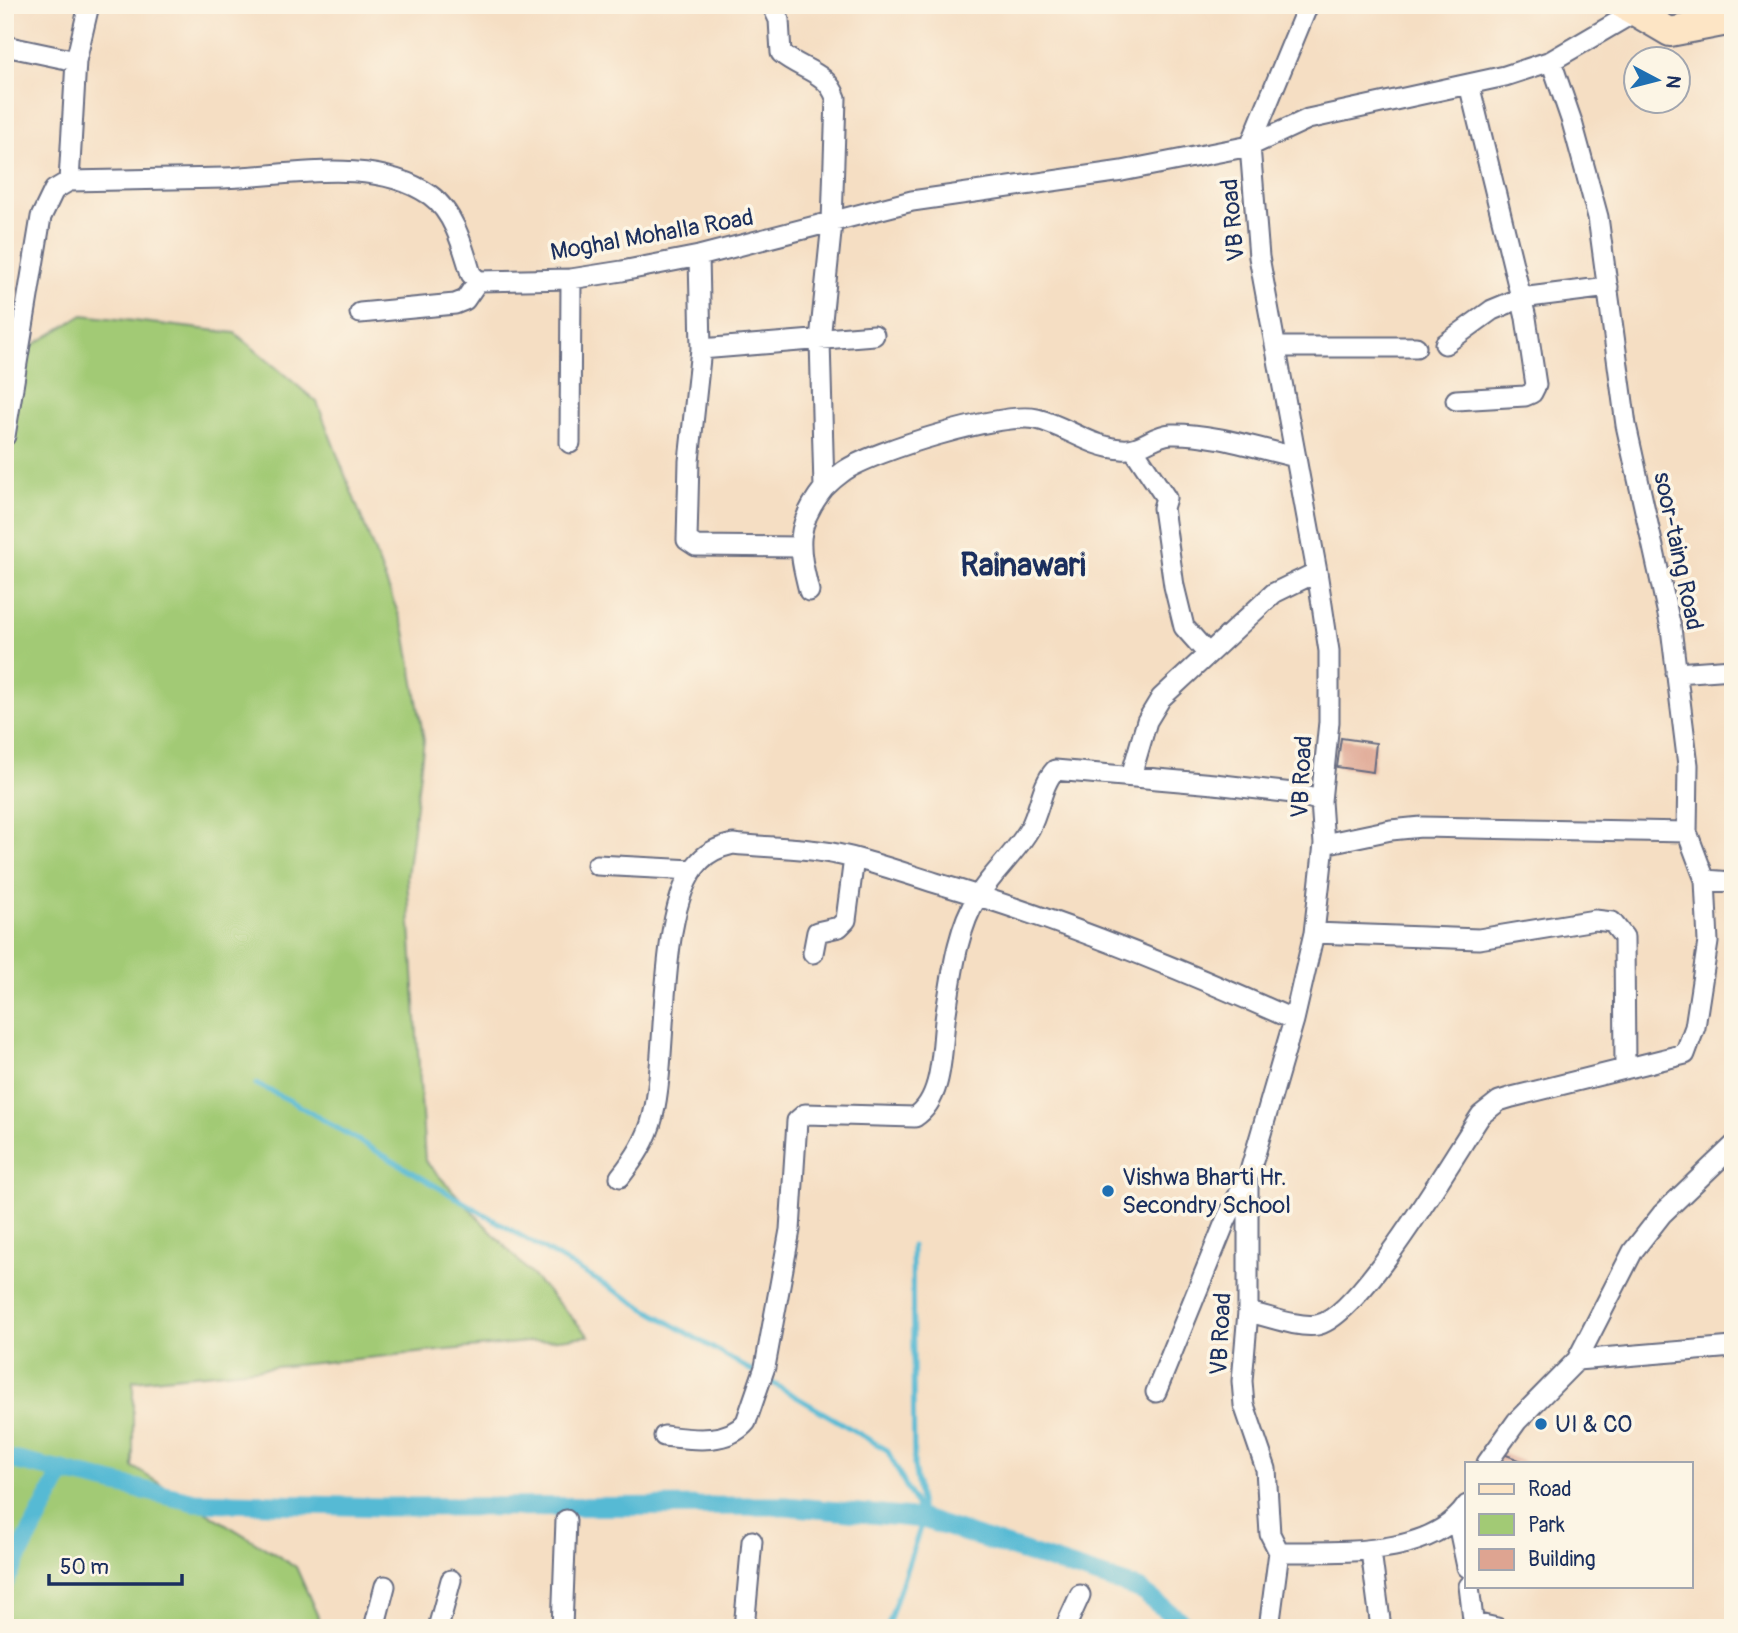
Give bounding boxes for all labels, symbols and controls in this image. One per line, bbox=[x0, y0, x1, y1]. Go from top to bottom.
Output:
north arrow bbox=[1622, 46, 1692, 116]
text: N bbox=[1660, 74, 1686, 90]
street label: VB Road bbox=[1215, 177, 1251, 263]
street label: Moghal Mohalla Road bbox=[548, 203, 756, 267]
street label: soor-taing Road bbox=[1647, 469, 1709, 633]
district label: Rainawari bbox=[960, 546, 1086, 586]
street label: VB Road bbox=[1285, 735, 1319, 819]
place label: Vishwa Bharti Hr. Secondry School bbox=[1122, 1163, 1291, 1220]
marker: Vishwa Bharti Hr. Secondry School bbox=[1100, 1183, 1116, 1199]
street label: VB Road bbox=[1204, 1292, 1238, 1376]
place label: UI & CO bbox=[1555, 1410, 1632, 1439]
marker: UI & CO bbox=[1533, 1416, 1549, 1432]
legend bbox=[1465, 1462, 1692, 1588]
text: Road bbox=[1528, 1476, 1572, 1503]
text: Park bbox=[1528, 1512, 1565, 1539]
scale bar bbox=[49, 1542, 182, 1586]
text: Building bbox=[1528, 1546, 1595, 1573]
text: 50 m bbox=[60, 1554, 109, 1581]

